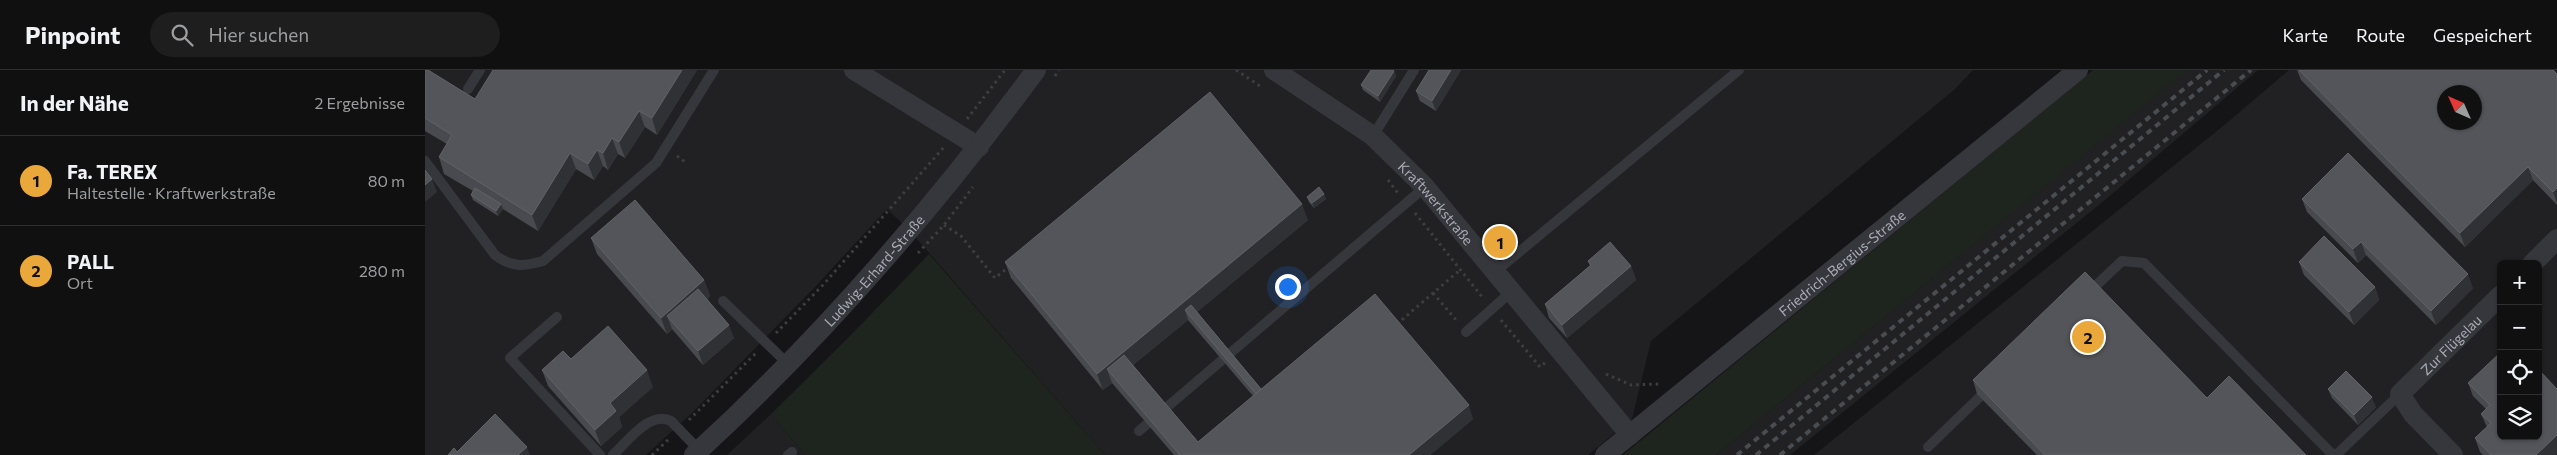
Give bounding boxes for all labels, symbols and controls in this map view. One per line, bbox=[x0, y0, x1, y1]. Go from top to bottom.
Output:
search box bbox=[150, 12, 500, 57]
text: Pinpoint bbox=[25, 20, 120, 49]
icon: search bbox=[168, 21, 196, 49]
text: Hier suchen bbox=[208, 23, 309, 46]
text: Karte bbox=[2283, 24, 2328, 46]
text: Route bbox=[2356, 24, 2405, 46]
text: Gespeichert bbox=[2433, 24, 2532, 46]
north arrow bbox=[2437, 85, 2482, 130]
text: In der Nähe bbox=[20, 90, 129, 115]
text: 2 Ergebnisse bbox=[315, 93, 405, 112]
street label: Kraftwerkstraße bbox=[1395, 157, 1477, 248]
text: Fa. TEREX bbox=[67, 160, 158, 183]
text: 1 bbox=[32, 171, 40, 190]
text: 80 m bbox=[368, 171, 405, 190]
text: Haltestelle · Kraftwerkstraße bbox=[67, 183, 276, 202]
street label: Friedrich-Bergius-Straße bbox=[1775, 206, 1908, 319]
street label: Ludwig-Erhard-Straße bbox=[820, 211, 928, 330]
pin: 1 bbox=[1484, 223, 1516, 261]
text: PALL bbox=[67, 250, 114, 273]
map controls bbox=[2497, 260, 2542, 440]
button: + bbox=[2497, 260, 2542, 305]
text: 2 bbox=[31, 261, 41, 280]
text: 280 m bbox=[359, 261, 405, 280]
text: Ort bbox=[67, 273, 93, 292]
your location bbox=[1275, 274, 1301, 300]
button: − bbox=[2497, 305, 2542, 350]
street label: Zur Flügelau bbox=[2417, 311, 2485, 378]
pin: 2 bbox=[2072, 318, 2104, 356]
button: locate bbox=[2497, 350, 2542, 395]
button: layers bbox=[2497, 395, 2542, 440]

